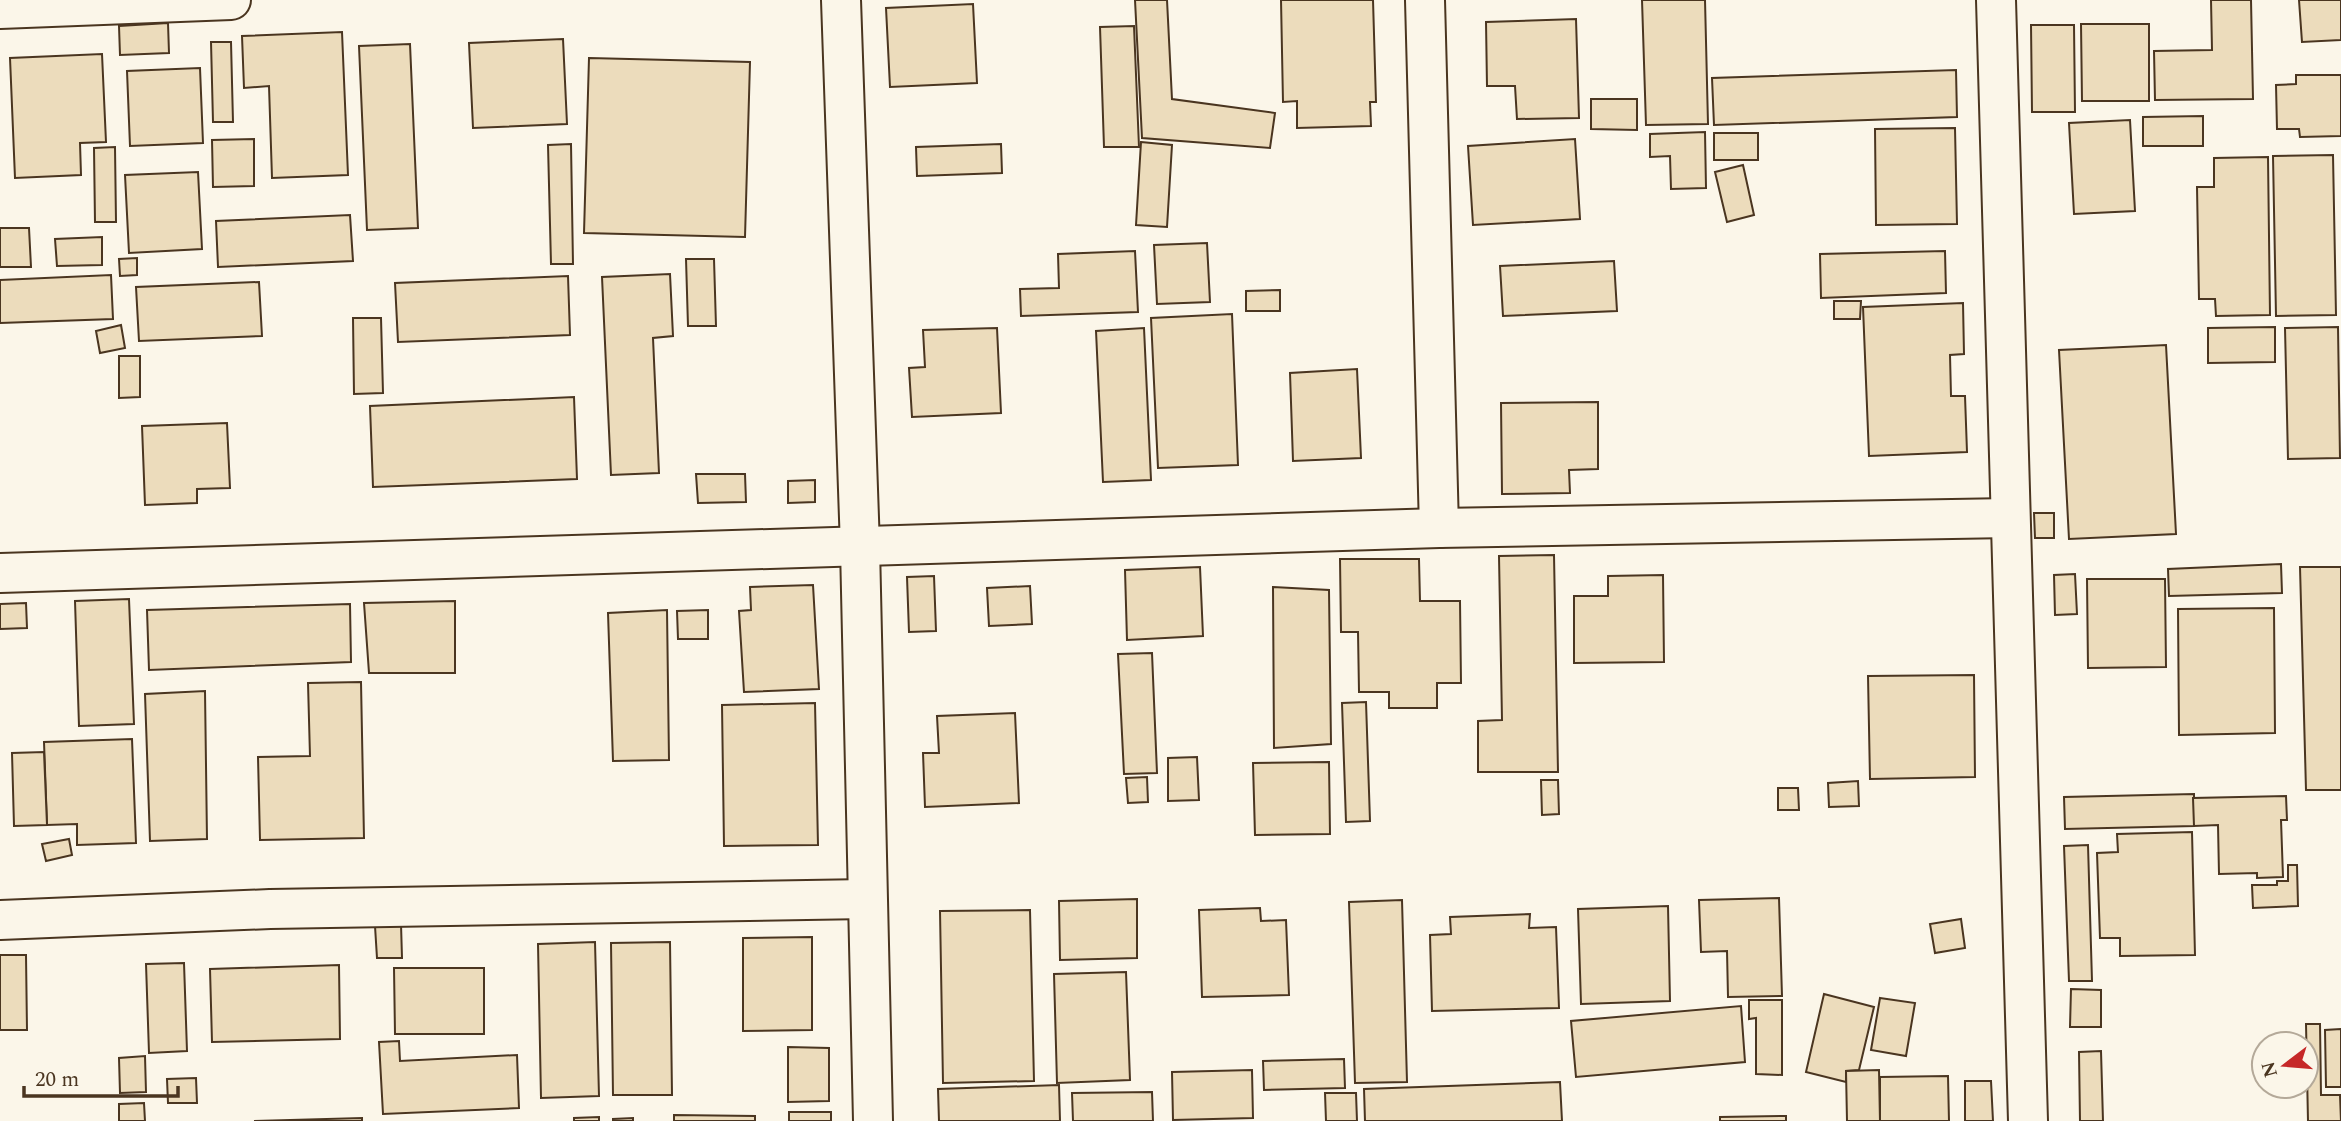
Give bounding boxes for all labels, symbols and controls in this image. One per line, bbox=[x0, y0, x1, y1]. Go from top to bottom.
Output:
north arrow bbox=[2250, 1030, 2320, 1100]
scale bar bbox=[24, 1054, 178, 1098]
text: N bbox=[2254, 1058, 2286, 1081]
text: 20 m bbox=[35, 1064, 79, 1096]

